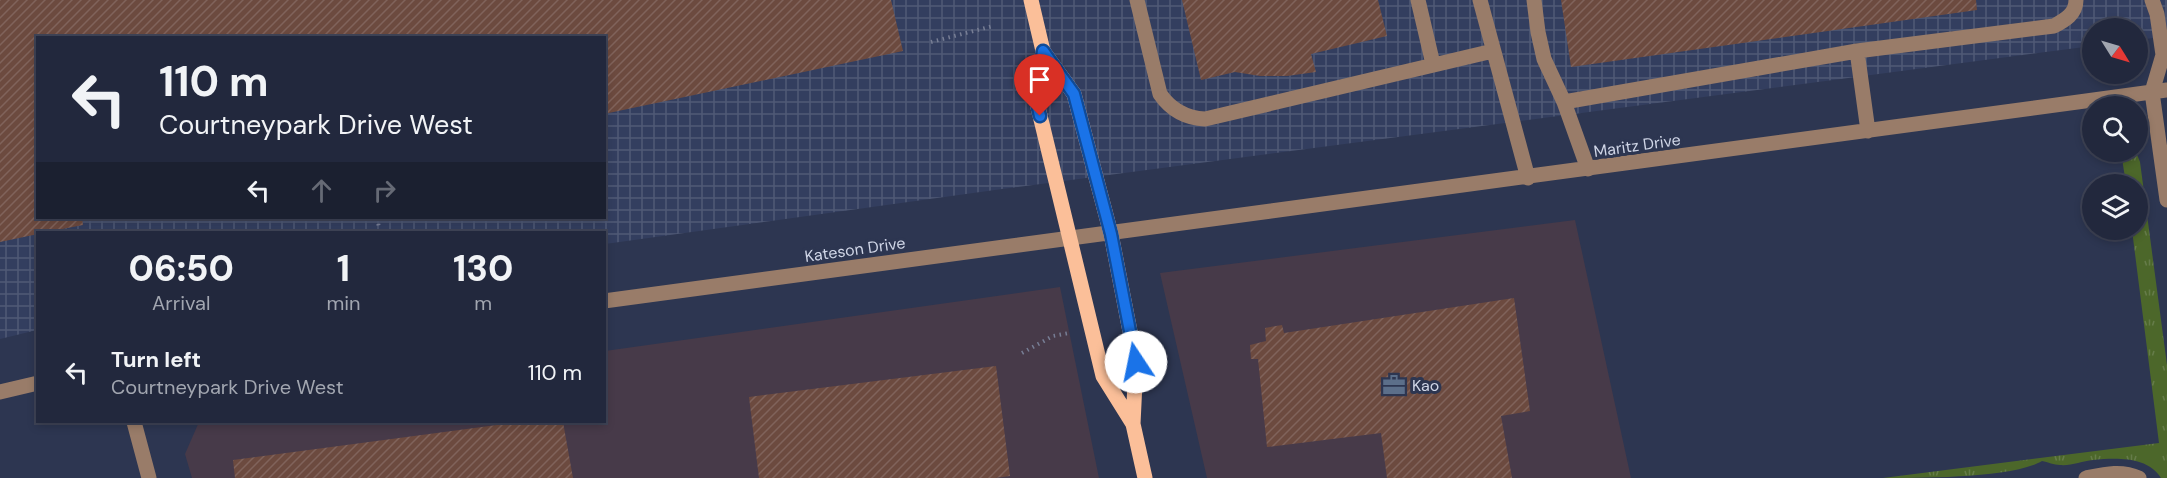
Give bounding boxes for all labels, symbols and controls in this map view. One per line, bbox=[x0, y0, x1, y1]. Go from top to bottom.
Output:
north arrow bbox=[2082, 18, 2148, 84]
map controls bbox=[2082, 18, 2148, 240]
text: 110 m bbox=[159, 54, 269, 109]
pin bbox=[1014, 54, 1065, 116]
icon: left bbox=[60, 60, 138, 138]
icon: arrive bbox=[1023, 63, 1056, 96]
button: search bbox=[2082, 96, 2148, 162]
text: Courtneypark Drive West bbox=[159, 107, 473, 142]
street label: Maritz Drive bbox=[1592, 129, 1682, 162]
icon: left bbox=[242, 174, 275, 207]
icon: ahead bbox=[305, 174, 338, 207]
icon: right bbox=[368, 174, 401, 207]
button: layers bbox=[2082, 174, 2148, 240]
street label: Kateson Drive bbox=[803, 232, 907, 267]
text: 06:50 bbox=[128, 245, 234, 292]
text: 1 bbox=[337, 245, 350, 292]
text: 130 bbox=[453, 245, 514, 292]
text: Arrival bbox=[152, 290, 210, 316]
text: min bbox=[326, 290, 361, 316]
text: m bbox=[474, 290, 492, 316]
position arrow bbox=[1104, 330, 1168, 394]
text: Turn left bbox=[111, 345, 201, 374]
icon: left bbox=[60, 356, 93, 389]
text: 110 m bbox=[528, 358, 582, 387]
office icon: Kao bbox=[1381, 372, 1407, 398]
text: Courtneypark Drive West bbox=[111, 374, 343, 400]
place label: Kao bbox=[1412, 375, 1439, 396]

